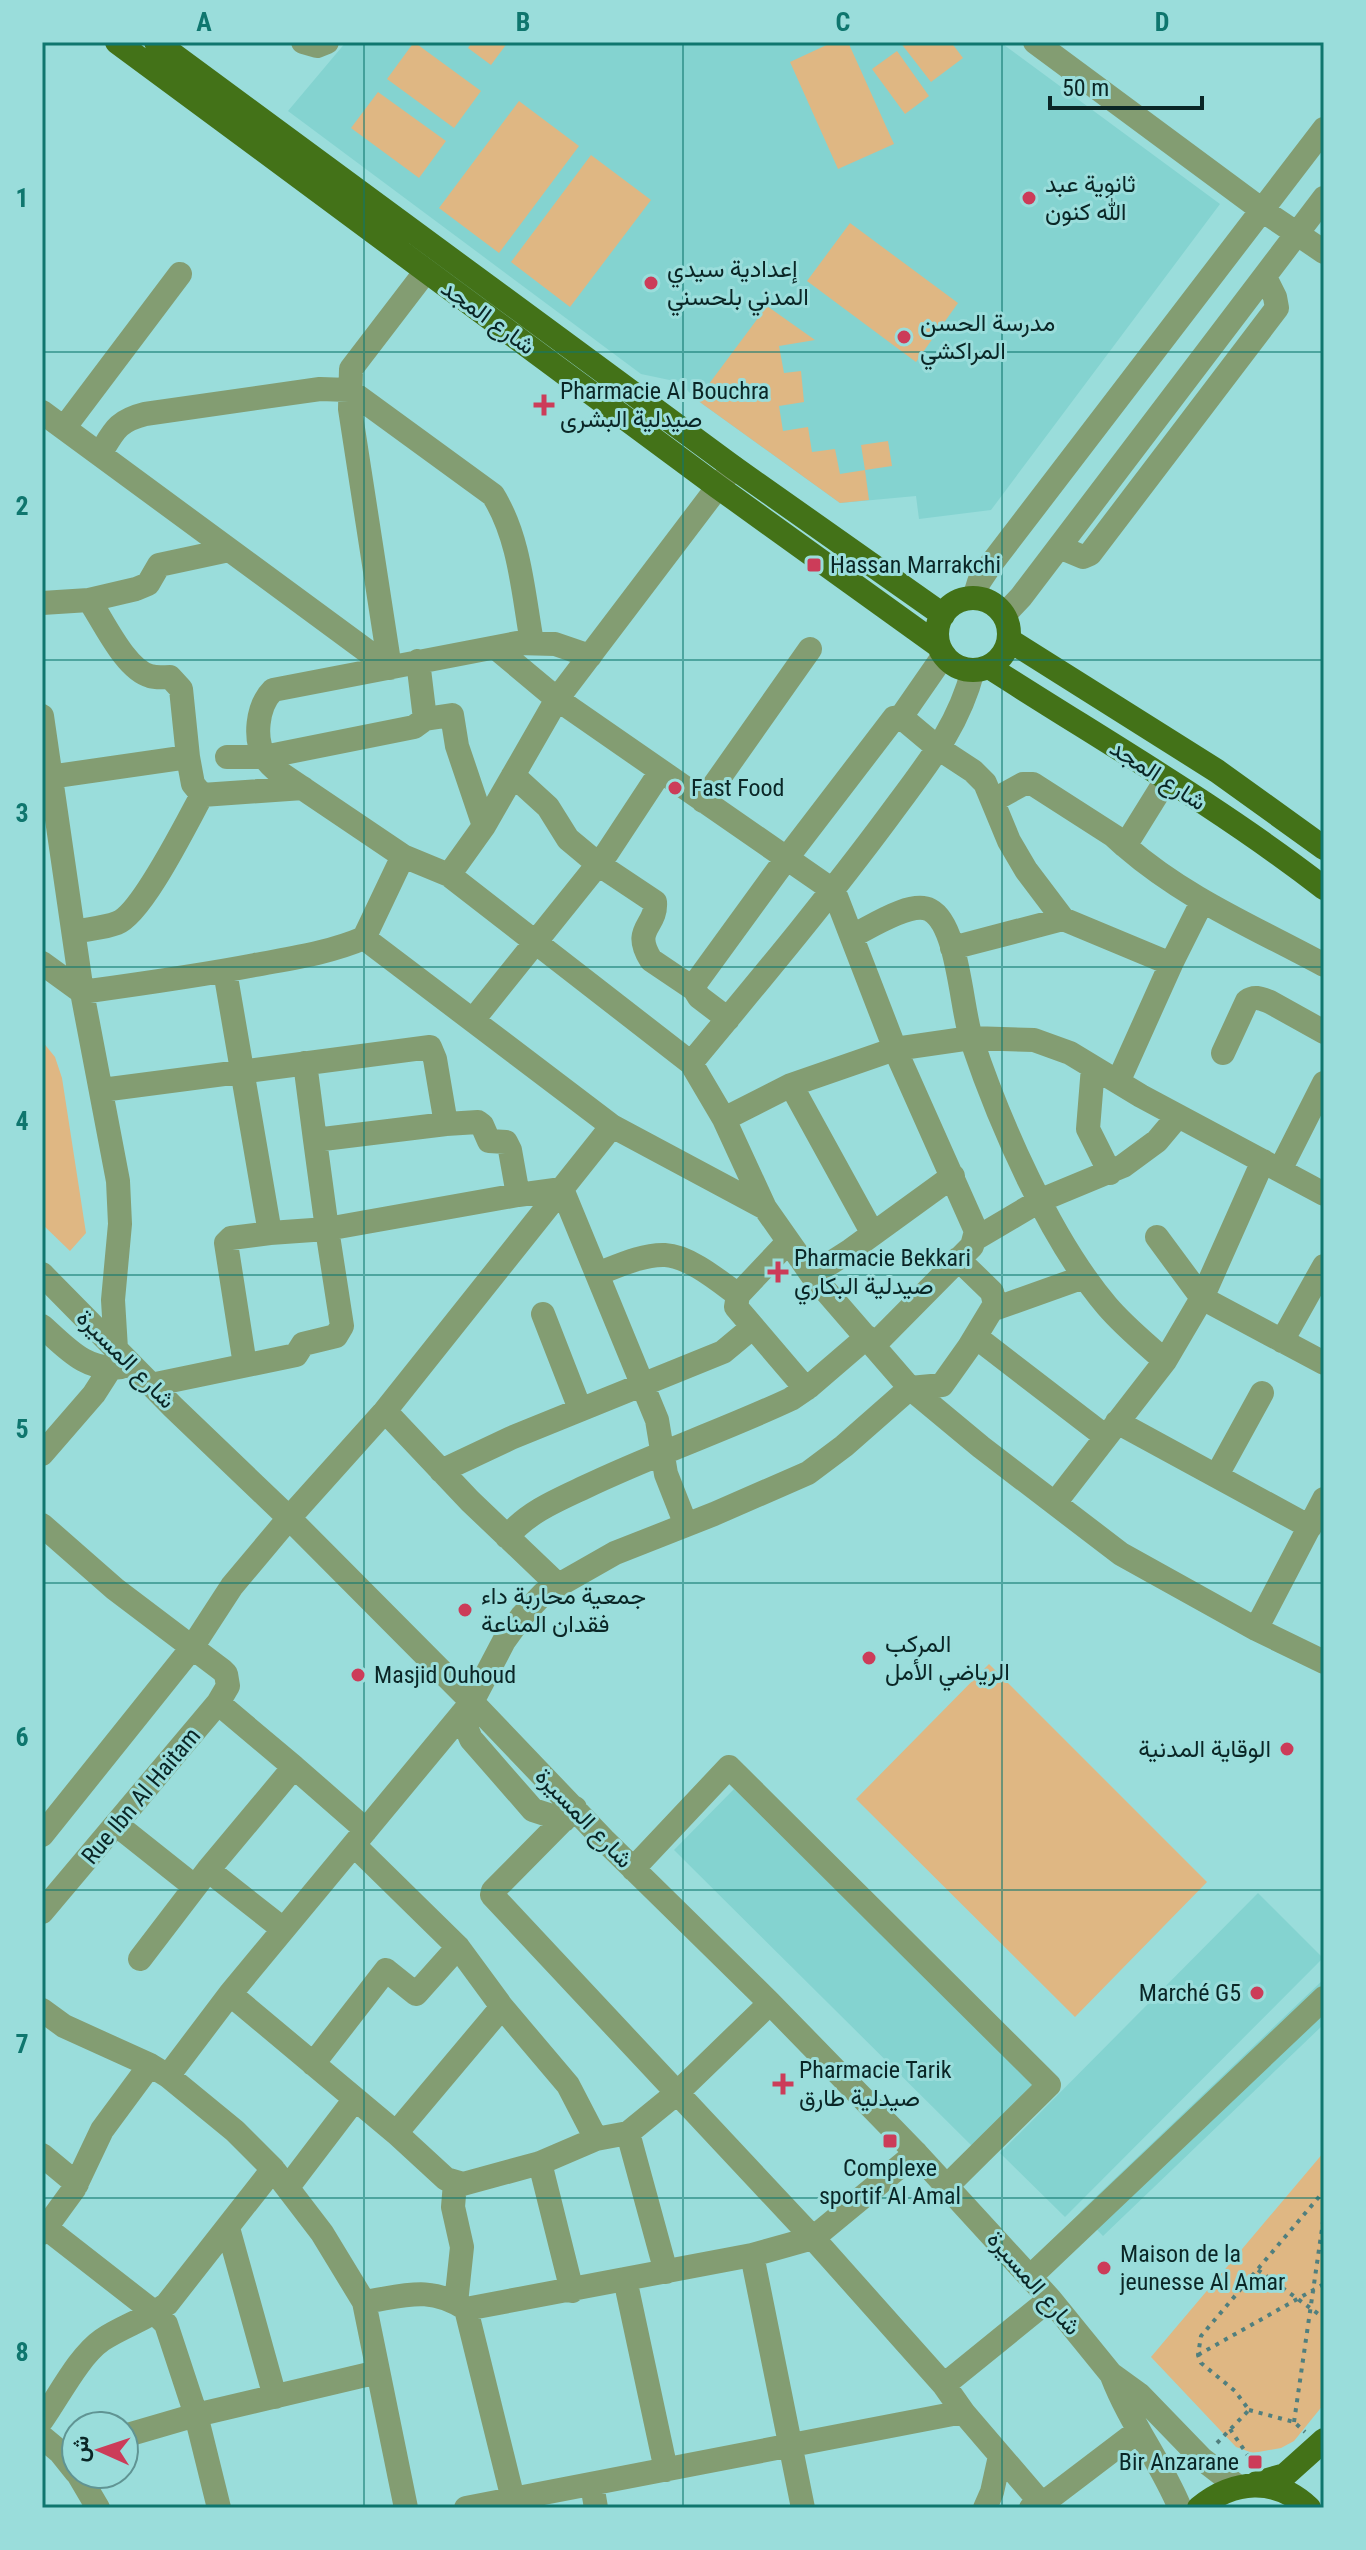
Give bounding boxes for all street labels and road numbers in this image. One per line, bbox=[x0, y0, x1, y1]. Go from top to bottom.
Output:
street label: شارع المجد bbox=[434, 274, 540, 362]
street label: شارع المجد bbox=[1104, 734, 1211, 818]
street label: شارع المسيرة bbox=[69, 1304, 181, 1416]
street label: Rue Ibn Al Haitam bbox=[76, 1722, 206, 1870]
street label: شارع المسيرة bbox=[528, 1762, 639, 1875]
street label: شارع المسيرة bbox=[980, 2225, 1087, 2342]

